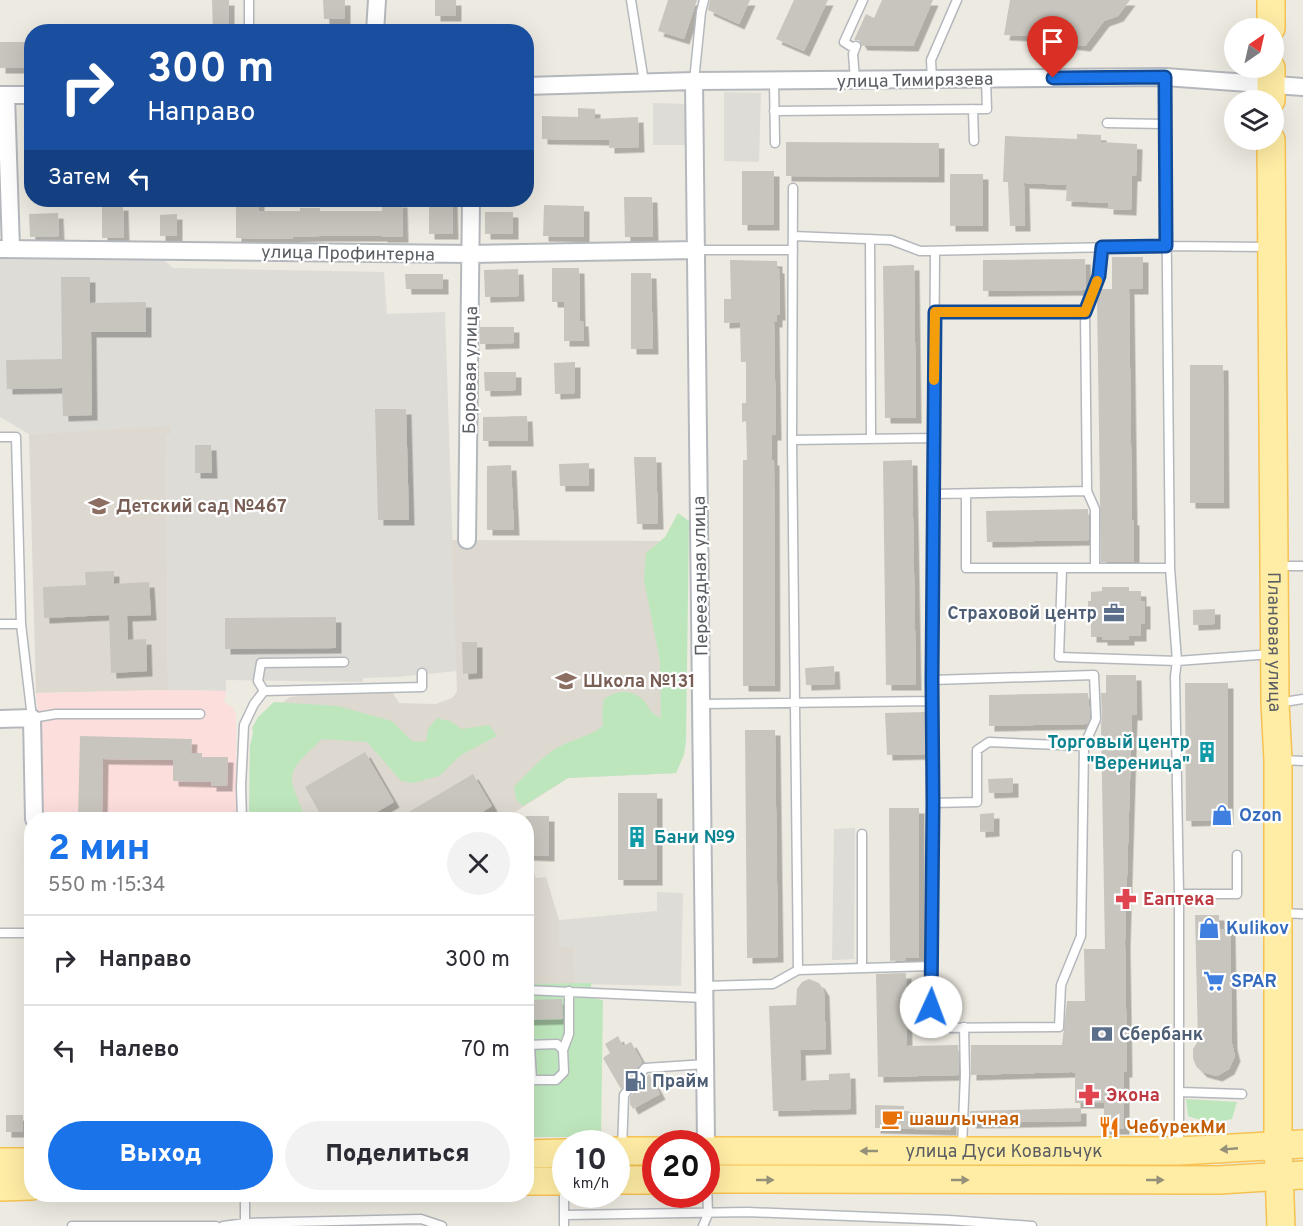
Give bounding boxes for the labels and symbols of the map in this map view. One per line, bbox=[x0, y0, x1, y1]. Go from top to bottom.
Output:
pin bbox=[1027, 16, 1078, 78]
north arrow bbox=[1224, 18, 1284, 78]
street label: улица Тимирязева bbox=[836, 69, 994, 94]
street label: улица Профинтерна bbox=[261, 241, 435, 268]
street label: Боровая улица bbox=[459, 306, 484, 434]
school or university icon: Детский сад №467 bbox=[87, 494, 111, 518]
place label: Детский сад №467 bbox=[116, 496, 287, 519]
street label: Переездная улица bbox=[689, 496, 714, 656]
street label: Плановая улица bbox=[1261, 572, 1285, 713]
office icon: Страховой центр bbox=[1102, 601, 1126, 625]
place label: Страховой центр bbox=[947, 603, 1097, 626]
school or university icon: Школа №131 bbox=[554, 669, 578, 693]
place label: Школа №131 bbox=[583, 671, 695, 694]
place label: Торговый центр "Вереница" bbox=[1047, 732, 1190, 776]
building icon: Торговый центр "Вереница" bbox=[1195, 740, 1219, 764]
shop icon: Ozon bbox=[1210, 803, 1234, 827]
place label: Ozon bbox=[1239, 805, 1282, 828]
building icon: Бани №9 bbox=[625, 825, 649, 849]
place label: Бани №9 bbox=[654, 827, 735, 850]
pharmacy icon: Еаптека bbox=[1114, 887, 1138, 911]
place label: Еаптека bbox=[1143, 889, 1215, 912]
shop icon: Kulikov bbox=[1197, 916, 1221, 940]
place label: Kulikov bbox=[1226, 918, 1289, 941]
supermarket icon: SPAR bbox=[1202, 969, 1226, 993]
place label: SPAR bbox=[1231, 971, 1277, 994]
position arrow bbox=[899, 975, 963, 1039]
bank icon: Сбербанк bbox=[1090, 1022, 1114, 1046]
place label: Сбербанк bbox=[1119, 1024, 1204, 1047]
fuel station icon: Прайм bbox=[623, 1069, 647, 1093]
place label: Прайм bbox=[652, 1071, 709, 1094]
pharmacy icon: Экона bbox=[1077, 1083, 1101, 1107]
place label: Экона bbox=[1106, 1085, 1160, 1108]
cafe icon: шашлычная bbox=[880, 1107, 904, 1131]
place label: шашлычная bbox=[909, 1109, 1019, 1132]
restaurant icon: ЧебурекМи bbox=[1097, 1115, 1121, 1139]
place label: ЧебурекМи bbox=[1126, 1117, 1226, 1140]
speed limit sign: 20 bbox=[642, 1130, 720, 1208]
street label: улица Дуси Ковальчук bbox=[905, 1141, 1103, 1164]
one-way arrow bbox=[1219, 1144, 1238, 1154]
one-way arrow bbox=[859, 1146, 878, 1156]
one-way arrow bbox=[755, 1175, 774, 1185]
one-way arrow bbox=[950, 1175, 969, 1185]
one-way arrow bbox=[1145, 1175, 1164, 1185]

